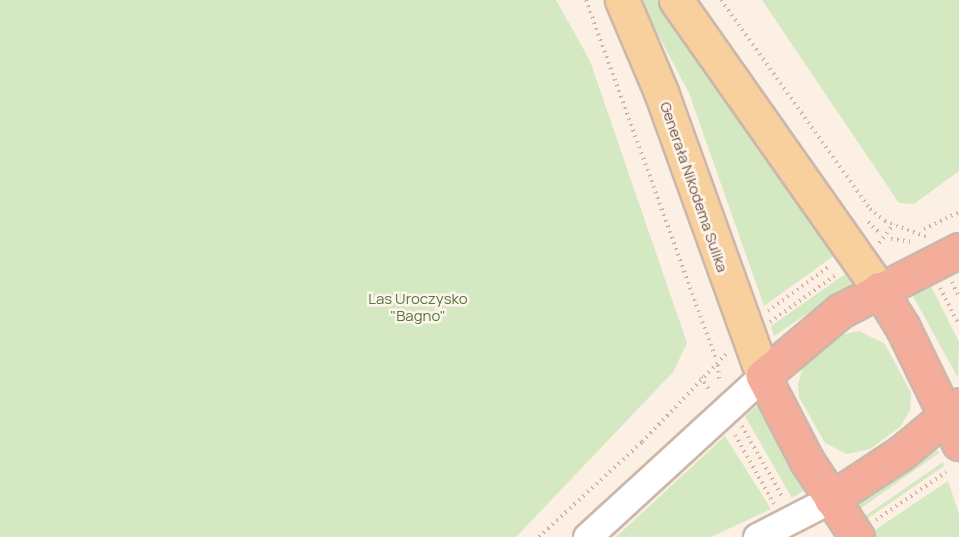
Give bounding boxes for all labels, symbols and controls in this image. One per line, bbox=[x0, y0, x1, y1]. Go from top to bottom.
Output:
street label: Generała Nikodema Sulika bbox=[656, 99, 732, 275]
park label: Las Uroczysko "Bagno" bbox=[368, 289, 468, 324]

